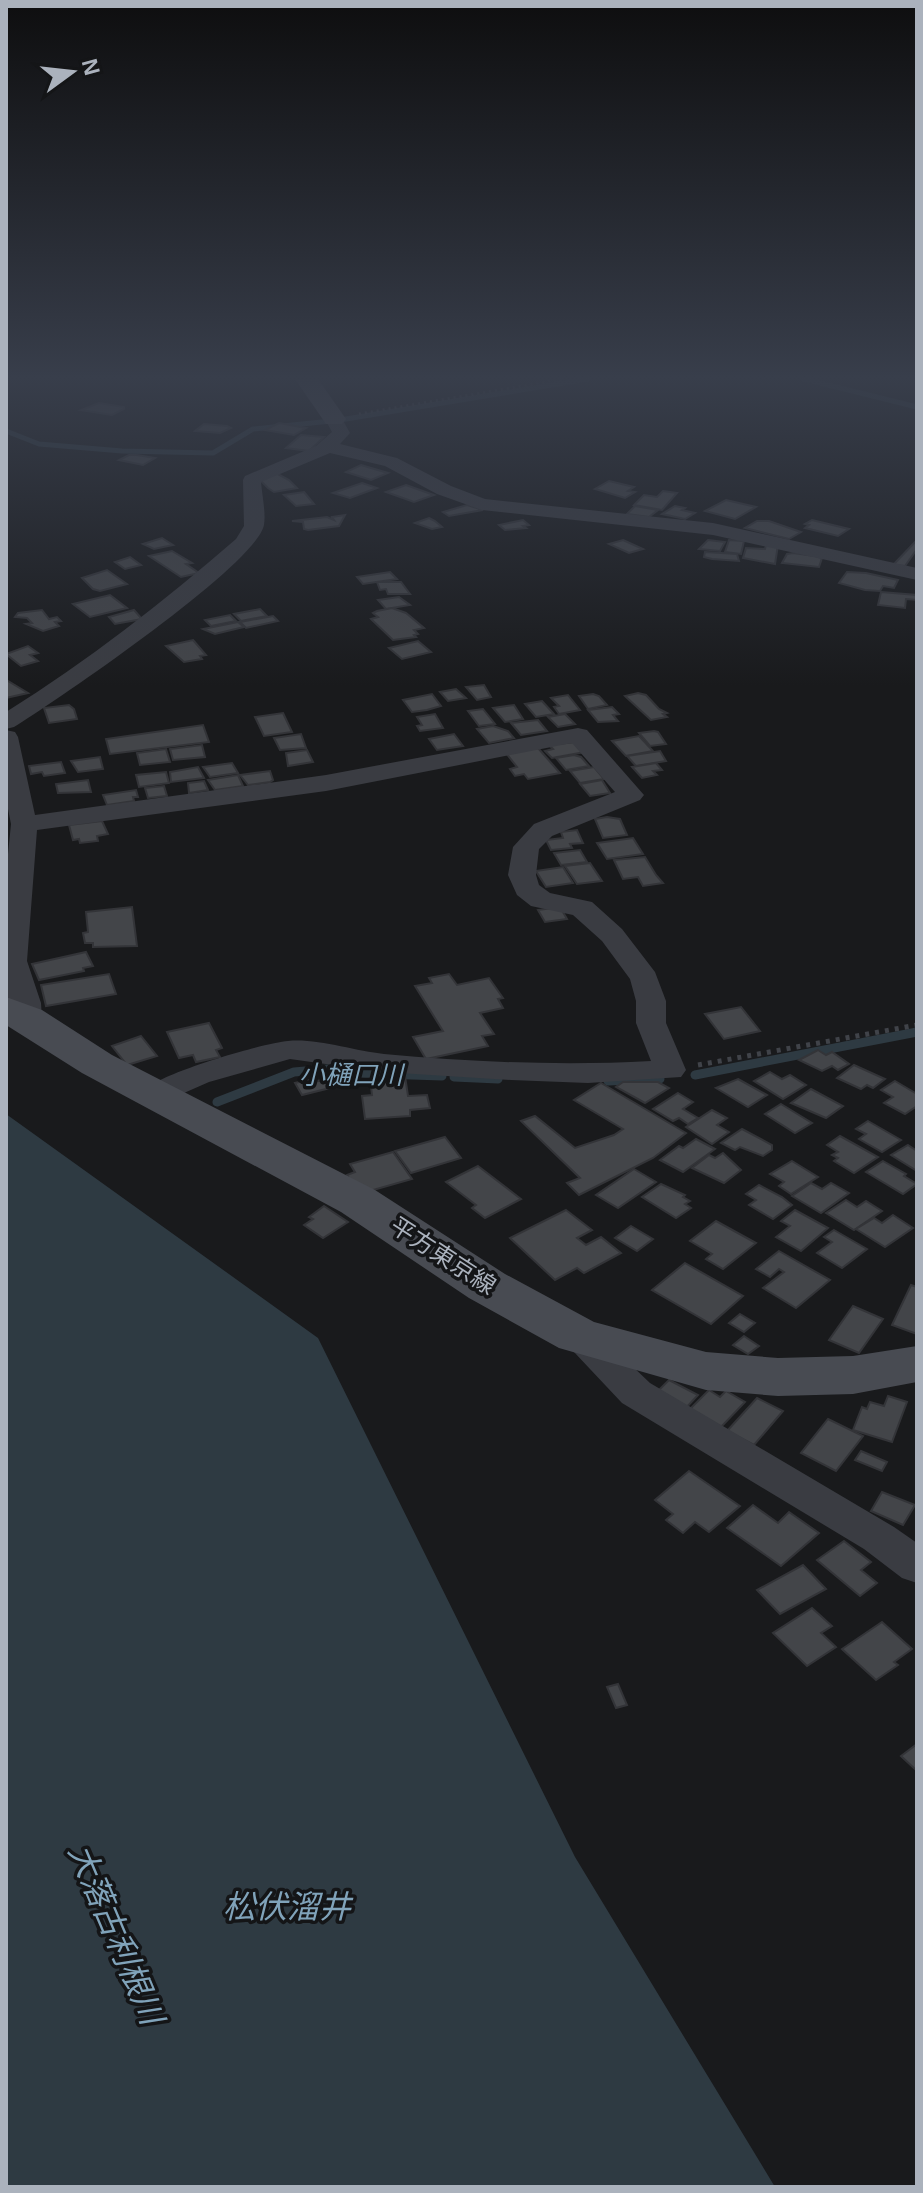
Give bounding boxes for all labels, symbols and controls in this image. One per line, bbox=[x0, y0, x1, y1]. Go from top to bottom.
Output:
north arrow bbox=[32, 32, 112, 112]
text: N bbox=[77, 56, 105, 78]
water label: 小樋口川 bbox=[299, 1060, 406, 1090]
street label: 平方東京線 bbox=[386, 1212, 501, 1300]
water label: 大落古利根川 bbox=[62, 1839, 171, 2032]
water label: 松伏溜井 bbox=[223, 1889, 354, 1925]

